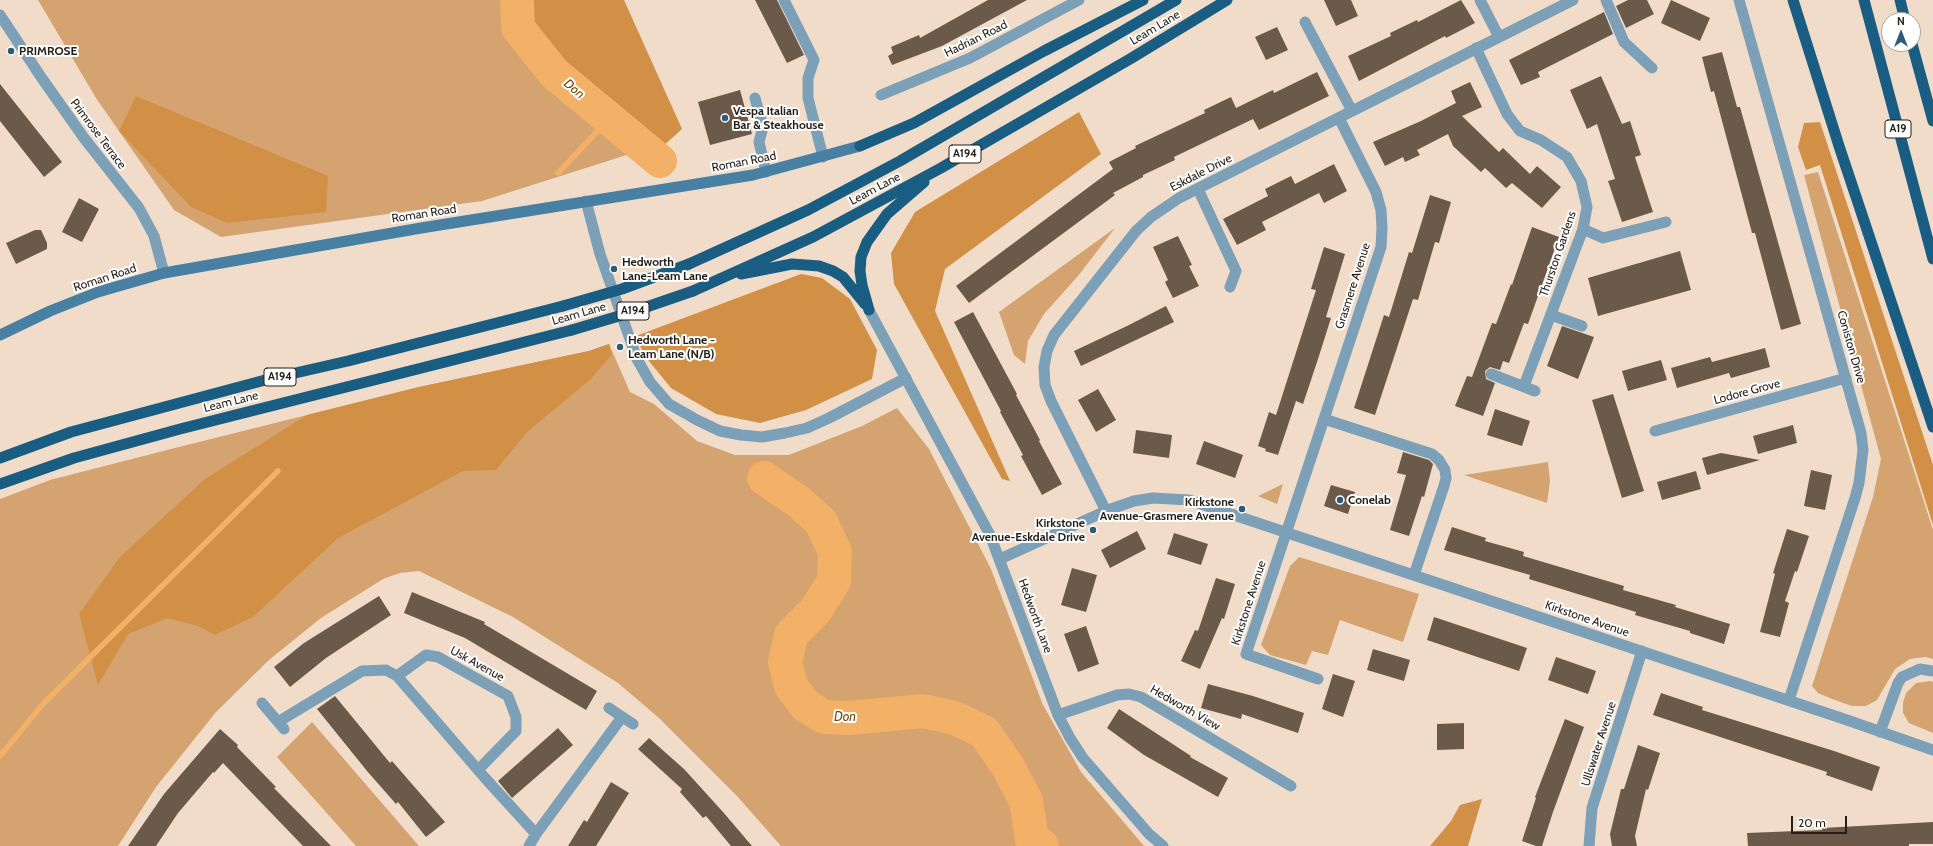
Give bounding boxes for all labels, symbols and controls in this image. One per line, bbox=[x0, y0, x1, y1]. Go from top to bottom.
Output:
street label: Leam Lane bbox=[1127, 7, 1183, 49]
north arrow bbox=[1881, 12, 1921, 52]
text: N bbox=[1897, 14, 1905, 28]
street label: Hadrian Road bbox=[942, 18, 1010, 60]
place label: PRIMROSE bbox=[19, 44, 77, 58]
marker: PRIMROSE bbox=[6, 46, 16, 56]
water label: Don bbox=[561, 76, 587, 102]
street label: Primrose Terrace bbox=[67, 96, 129, 172]
place label: Vespa Italian Bar & Steakhouse bbox=[733, 104, 824, 132]
marker: Vespa Italian Bar & Steakhouse bbox=[720, 113, 730, 123]
road number: A19 bbox=[1885, 120, 1911, 138]
road number: A194 bbox=[949, 145, 981, 163]
street label: Roman Road bbox=[711, 149, 777, 175]
street label: Eskdale Drive bbox=[1168, 151, 1234, 195]
street label: Leam Lane bbox=[847, 170, 903, 208]
street label: Roman Road bbox=[391, 202, 457, 226]
street label: Thurston Gardens bbox=[1537, 209, 1579, 299]
street label: Grasmere Avenue bbox=[1332, 241, 1374, 331]
place label: Hedworth Lane-Leam Lane bbox=[622, 255, 708, 283]
street label: Roman Road bbox=[72, 261, 138, 295]
marker: Hedworth Lane-Leam Lane bbox=[609, 264, 619, 274]
street label: Leam Lane bbox=[550, 299, 608, 329]
road number: A194 bbox=[617, 302, 649, 320]
street label: Coniston Drive bbox=[1834, 309, 1868, 385]
place label: Hedworth Lane - Leam Lane (N/B) bbox=[628, 333, 715, 361]
marker: Hedworth Lane - Leam Lane (N/B) bbox=[615, 342, 625, 352]
road number: A194 bbox=[264, 368, 296, 386]
street label: Lodore Grove bbox=[1712, 376, 1782, 408]
street label: Leam Lane bbox=[202, 388, 260, 416]
place label: Conelab bbox=[1348, 493, 1391, 507]
place label: Kirkstone Avenue-Grasmere Avenue bbox=[1100, 495, 1234, 523]
marker: Conelab bbox=[1335, 495, 1345, 505]
marker: Kirkstone Avenue-Grasmere Avenue bbox=[1237, 504, 1247, 514]
place label: Kirkstone Avenue-Eskdale Drive bbox=[972, 516, 1085, 544]
marker: Kirkstone Avenue-Eskdale Drive bbox=[1088, 525, 1098, 535]
street label: Kirkstone Avenue bbox=[1229, 559, 1269, 647]
street label: Hedworth Lane bbox=[1015, 577, 1055, 655]
street label: Kirkstone Avenue bbox=[1543, 598, 1631, 640]
street label: Usk Avenue bbox=[447, 643, 507, 685]
street label: Hedworth View bbox=[1147, 682, 1223, 734]
street label: Ullswater Avenue bbox=[1579, 700, 1619, 788]
water label: Don bbox=[834, 709, 856, 725]
scale bar bbox=[1793, 808, 1849, 834]
text: 20 m bbox=[1798, 815, 1826, 830]

